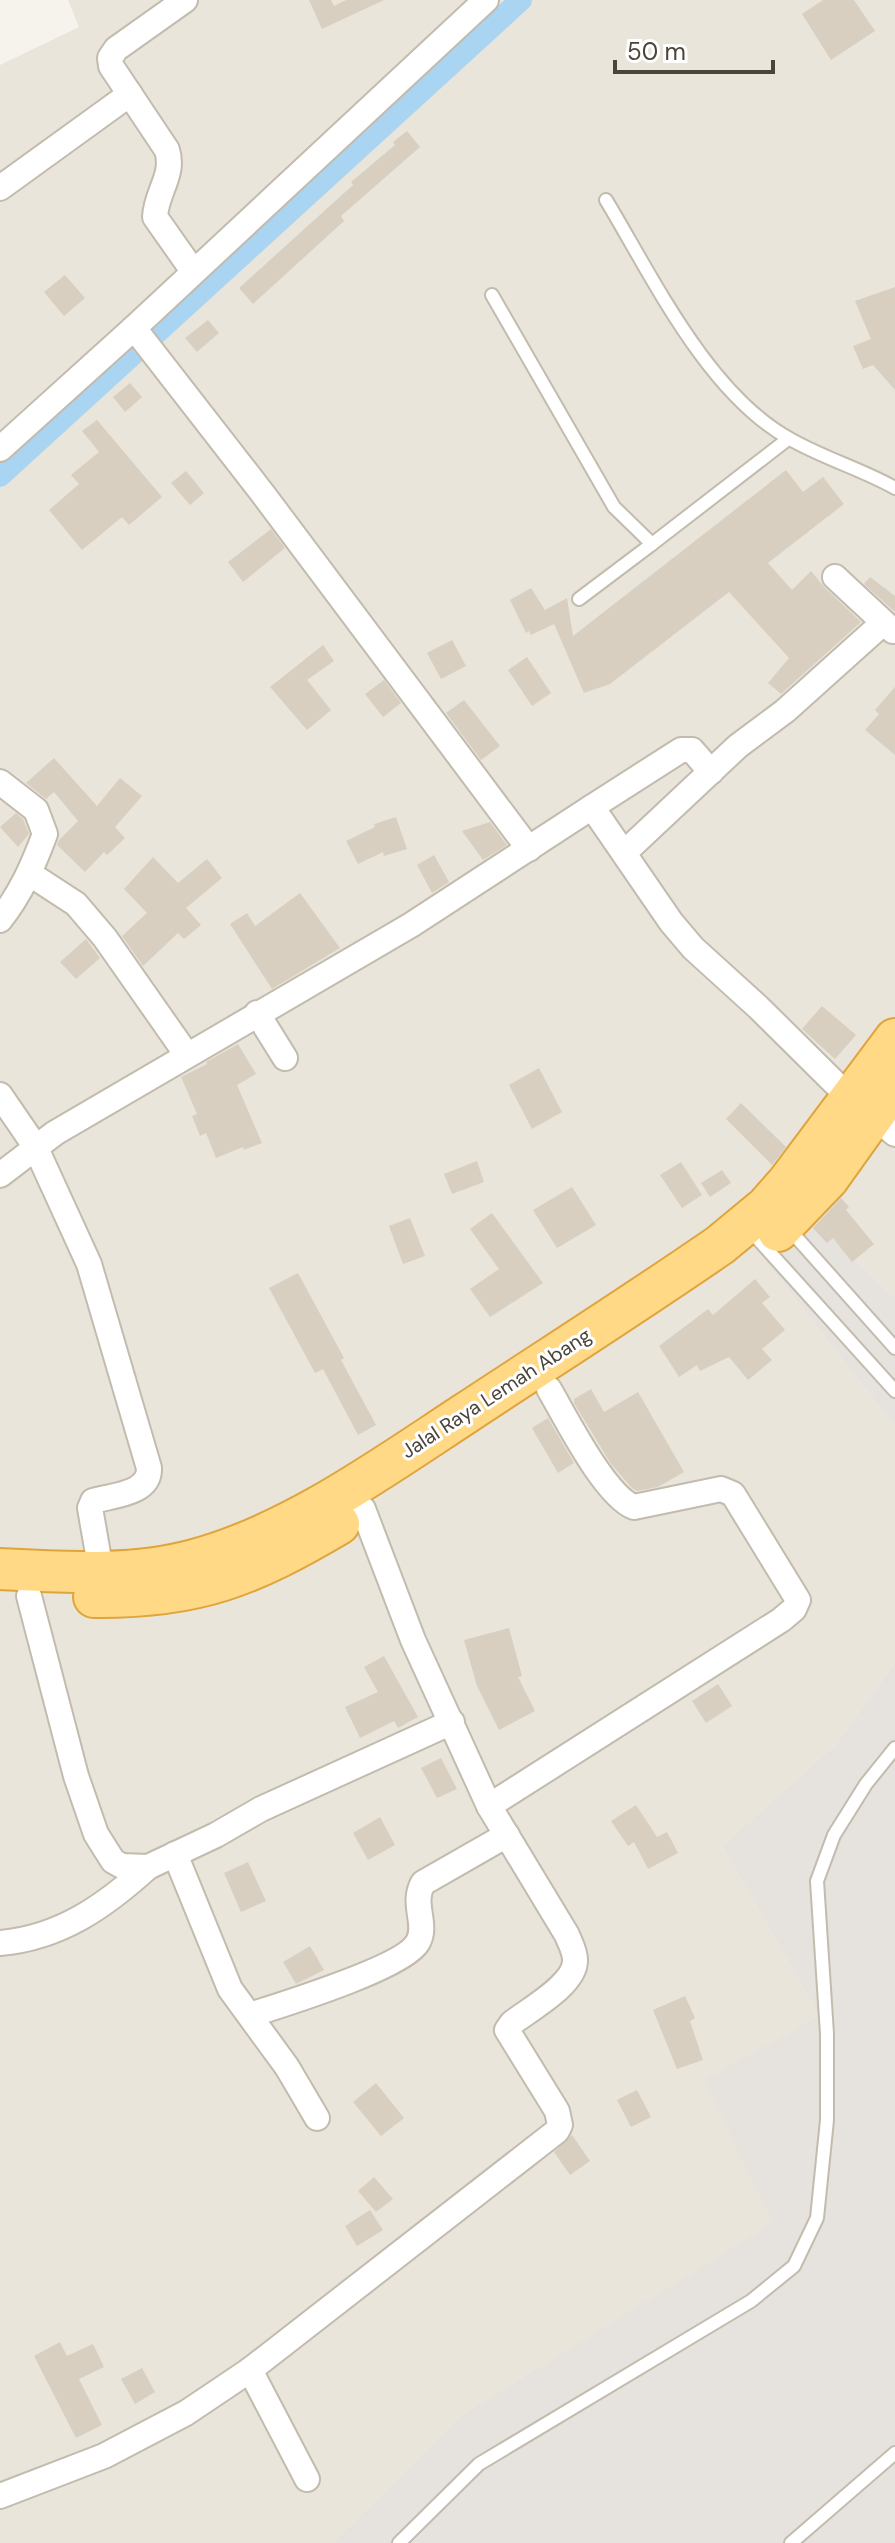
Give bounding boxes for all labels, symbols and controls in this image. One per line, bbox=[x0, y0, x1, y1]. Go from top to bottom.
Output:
scale bar bbox=[615, 24, 773, 74]
text: 50 m bbox=[627, 36, 686, 67]
street label: Jalal Raya Lemah Abang bbox=[396, 1322, 596, 1464]

